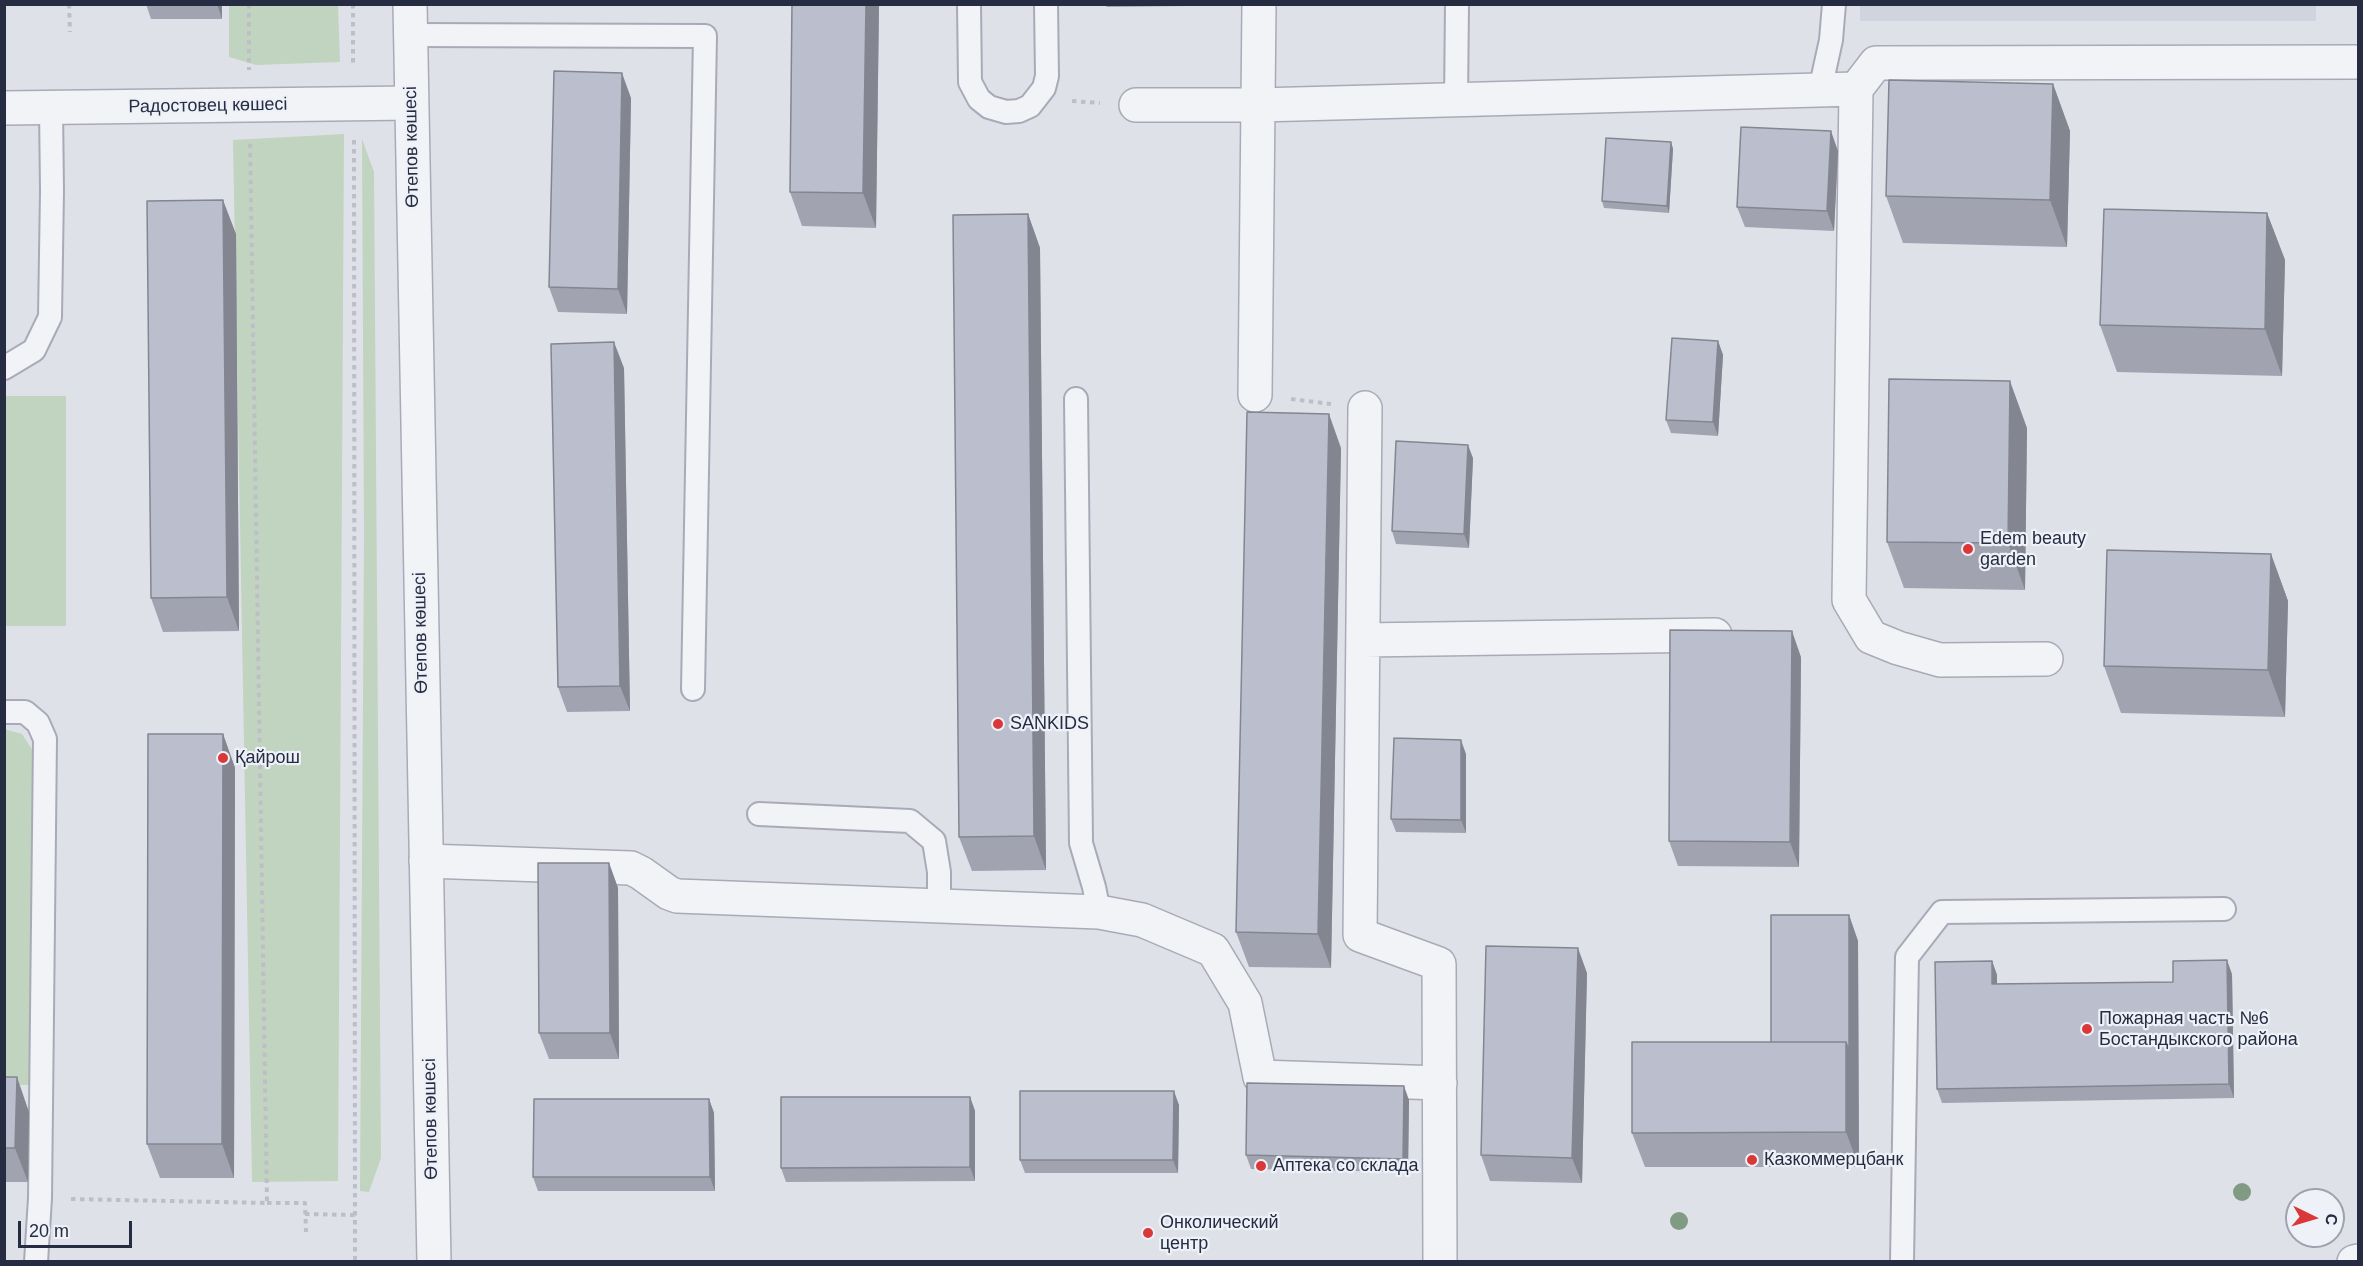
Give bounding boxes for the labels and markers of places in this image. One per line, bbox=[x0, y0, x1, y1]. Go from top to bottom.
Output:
place label: Edem beauty garden bbox=[1980, 528, 2086, 570]
marker: Edem beauty garden bbox=[1961, 542, 1975, 556]
place label: SANKIDS bbox=[1010, 713, 1089, 735]
marker: SANKIDS bbox=[991, 717, 1005, 731]
place label: Қайрош bbox=[235, 747, 300, 769]
marker: Қайрош bbox=[216, 751, 230, 765]
place label: Пожарная часть №6 Бостандыкского района bbox=[2099, 1008, 2298, 1050]
marker: Пожарная часть №6 Бостандыкского района bbox=[2080, 1022, 2094, 1036]
place label: Казкоммерцбанк bbox=[1764, 1149, 1903, 1171]
marker: Казкоммерцбанк bbox=[1745, 1153, 1759, 1167]
place label: Аптека со склада bbox=[1273, 1155, 1418, 1177]
marker: Аптека со склада bbox=[1254, 1159, 1268, 1173]
place label: Онколический центр bbox=[1160, 1212, 1279, 1254]
marker: Онколический центр bbox=[1141, 1226, 1155, 1240]

